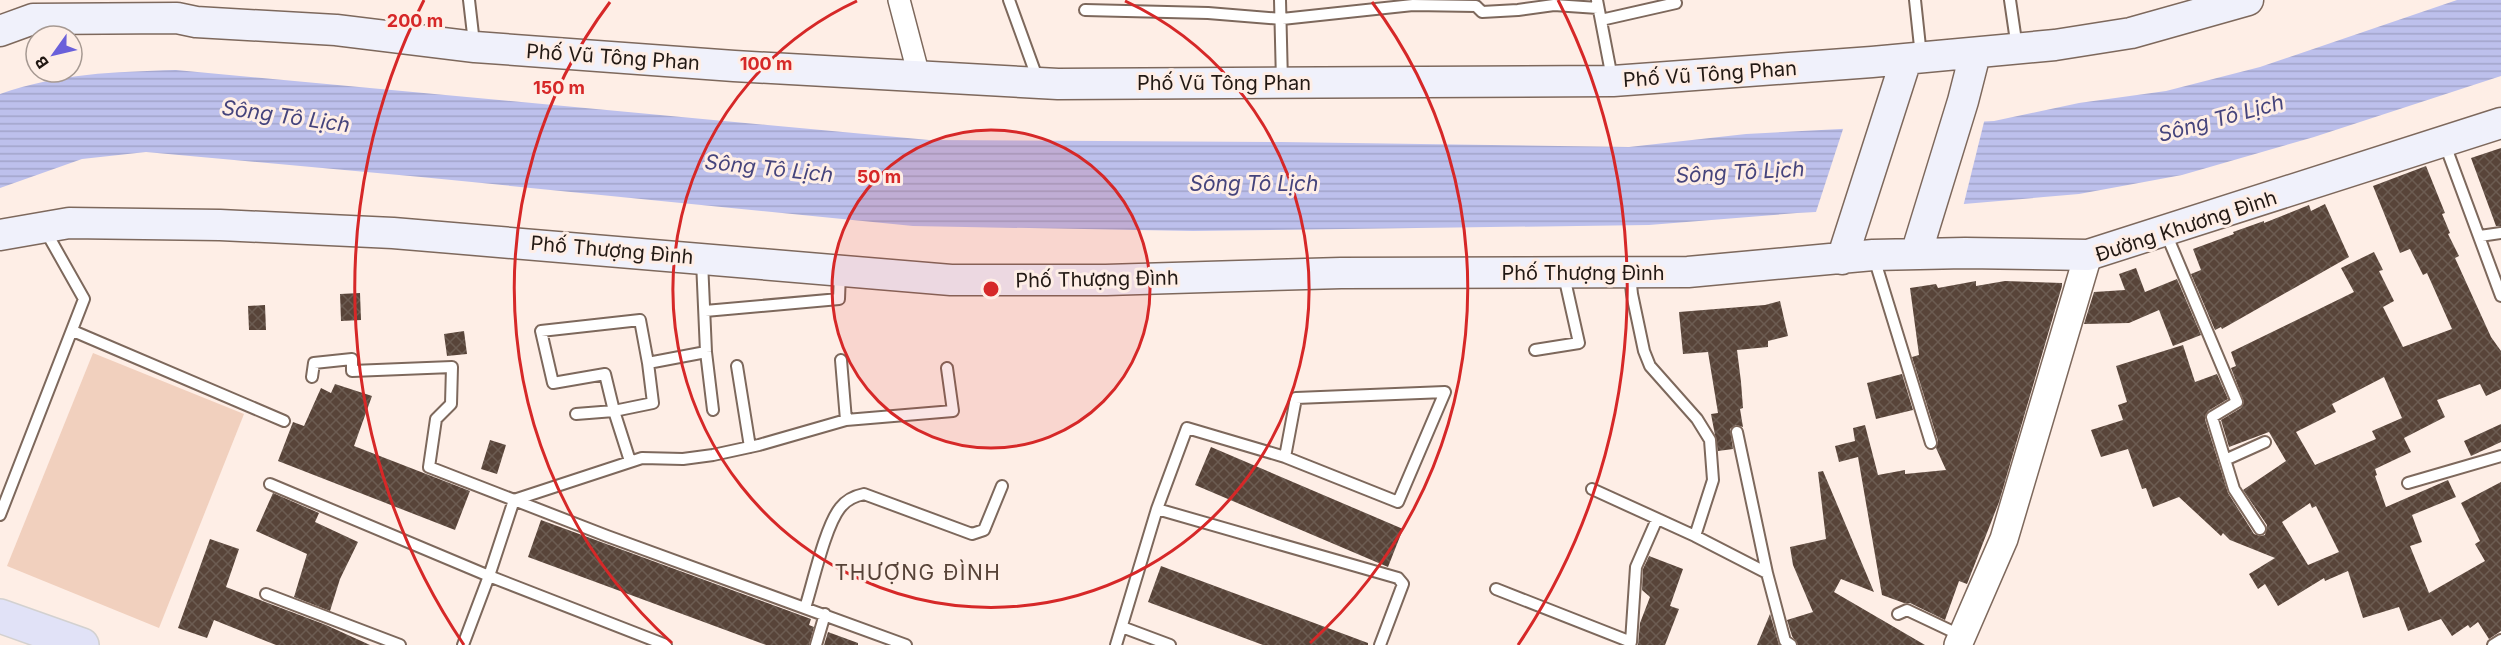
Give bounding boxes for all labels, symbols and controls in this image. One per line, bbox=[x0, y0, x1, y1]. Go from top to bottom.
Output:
text: 200 m bbox=[387, 10, 443, 31]
north arrow bbox=[24, 24, 84, 84]
street label: Phố Vũ Tông Phan bbox=[525, 39, 701, 75]
text: B bbox=[30, 52, 53, 72]
text: 100 m bbox=[740, 53, 792, 74]
street label: Phố Vũ Tông Phan bbox=[1622, 56, 1798, 92]
street label: Phố Vũ Tông Phan bbox=[1137, 71, 1311, 95]
text: 150 m bbox=[533, 77, 585, 98]
water label: Sông Tô Lịch bbox=[2155, 89, 2287, 147]
water label: Sông Tô Lịch bbox=[220, 95, 352, 137]
water label: Sông Tô Lịch bbox=[703, 149, 835, 187]
water label: Sông Tô Lịch bbox=[1675, 156, 1805, 188]
text: 50 m bbox=[857, 166, 901, 187]
water label: Sông Tô Lịch bbox=[1189, 171, 1319, 196]
street label: Đường Khương Đình bbox=[2092, 185, 2280, 267]
street label: Phố Thượng Đình bbox=[530, 231, 694, 269]
street label: Phố Thượng Đình bbox=[1501, 261, 1665, 285]
street label: Phố Thượng Đình bbox=[1015, 266, 1179, 292]
centre of rings bbox=[981, 279, 1001, 299]
district label: THƯỢNG ĐÌNH bbox=[835, 559, 1001, 585]

